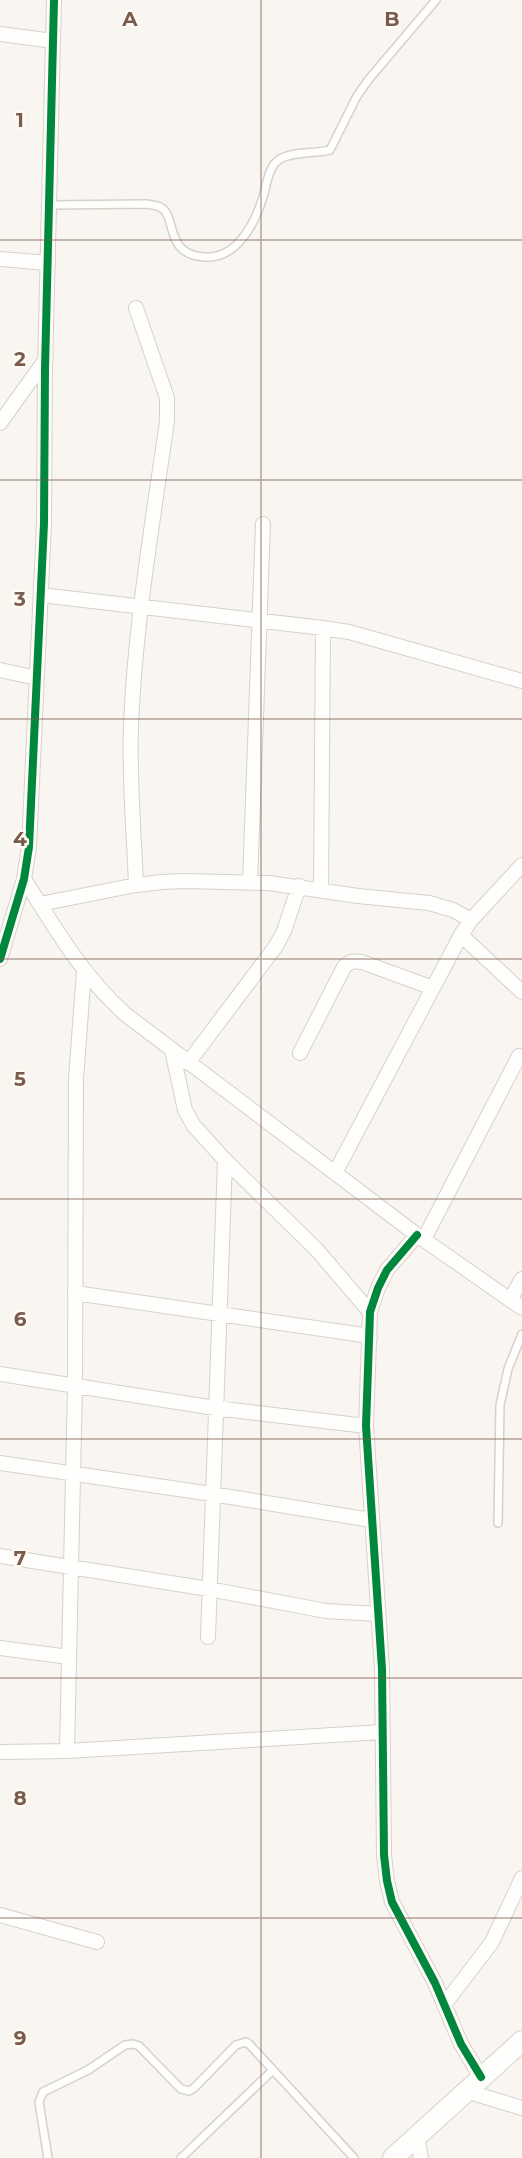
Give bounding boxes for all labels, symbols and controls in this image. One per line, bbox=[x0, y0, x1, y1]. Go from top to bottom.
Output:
text: A bbox=[121, 7, 138, 31]
text: B bbox=[384, 7, 400, 31]
text: 1 bbox=[16, 108, 24, 132]
text: 2 bbox=[14, 347, 26, 371]
text: 3 bbox=[13, 587, 26, 611]
text: 4 bbox=[13, 827, 27, 851]
text: 5 bbox=[14, 1067, 26, 1091]
text: 6 bbox=[14, 1307, 27, 1331]
text: 7 bbox=[14, 1546, 26, 1570]
text: 8 bbox=[13, 1786, 27, 1810]
text: 9 bbox=[14, 2026, 26, 2050]

